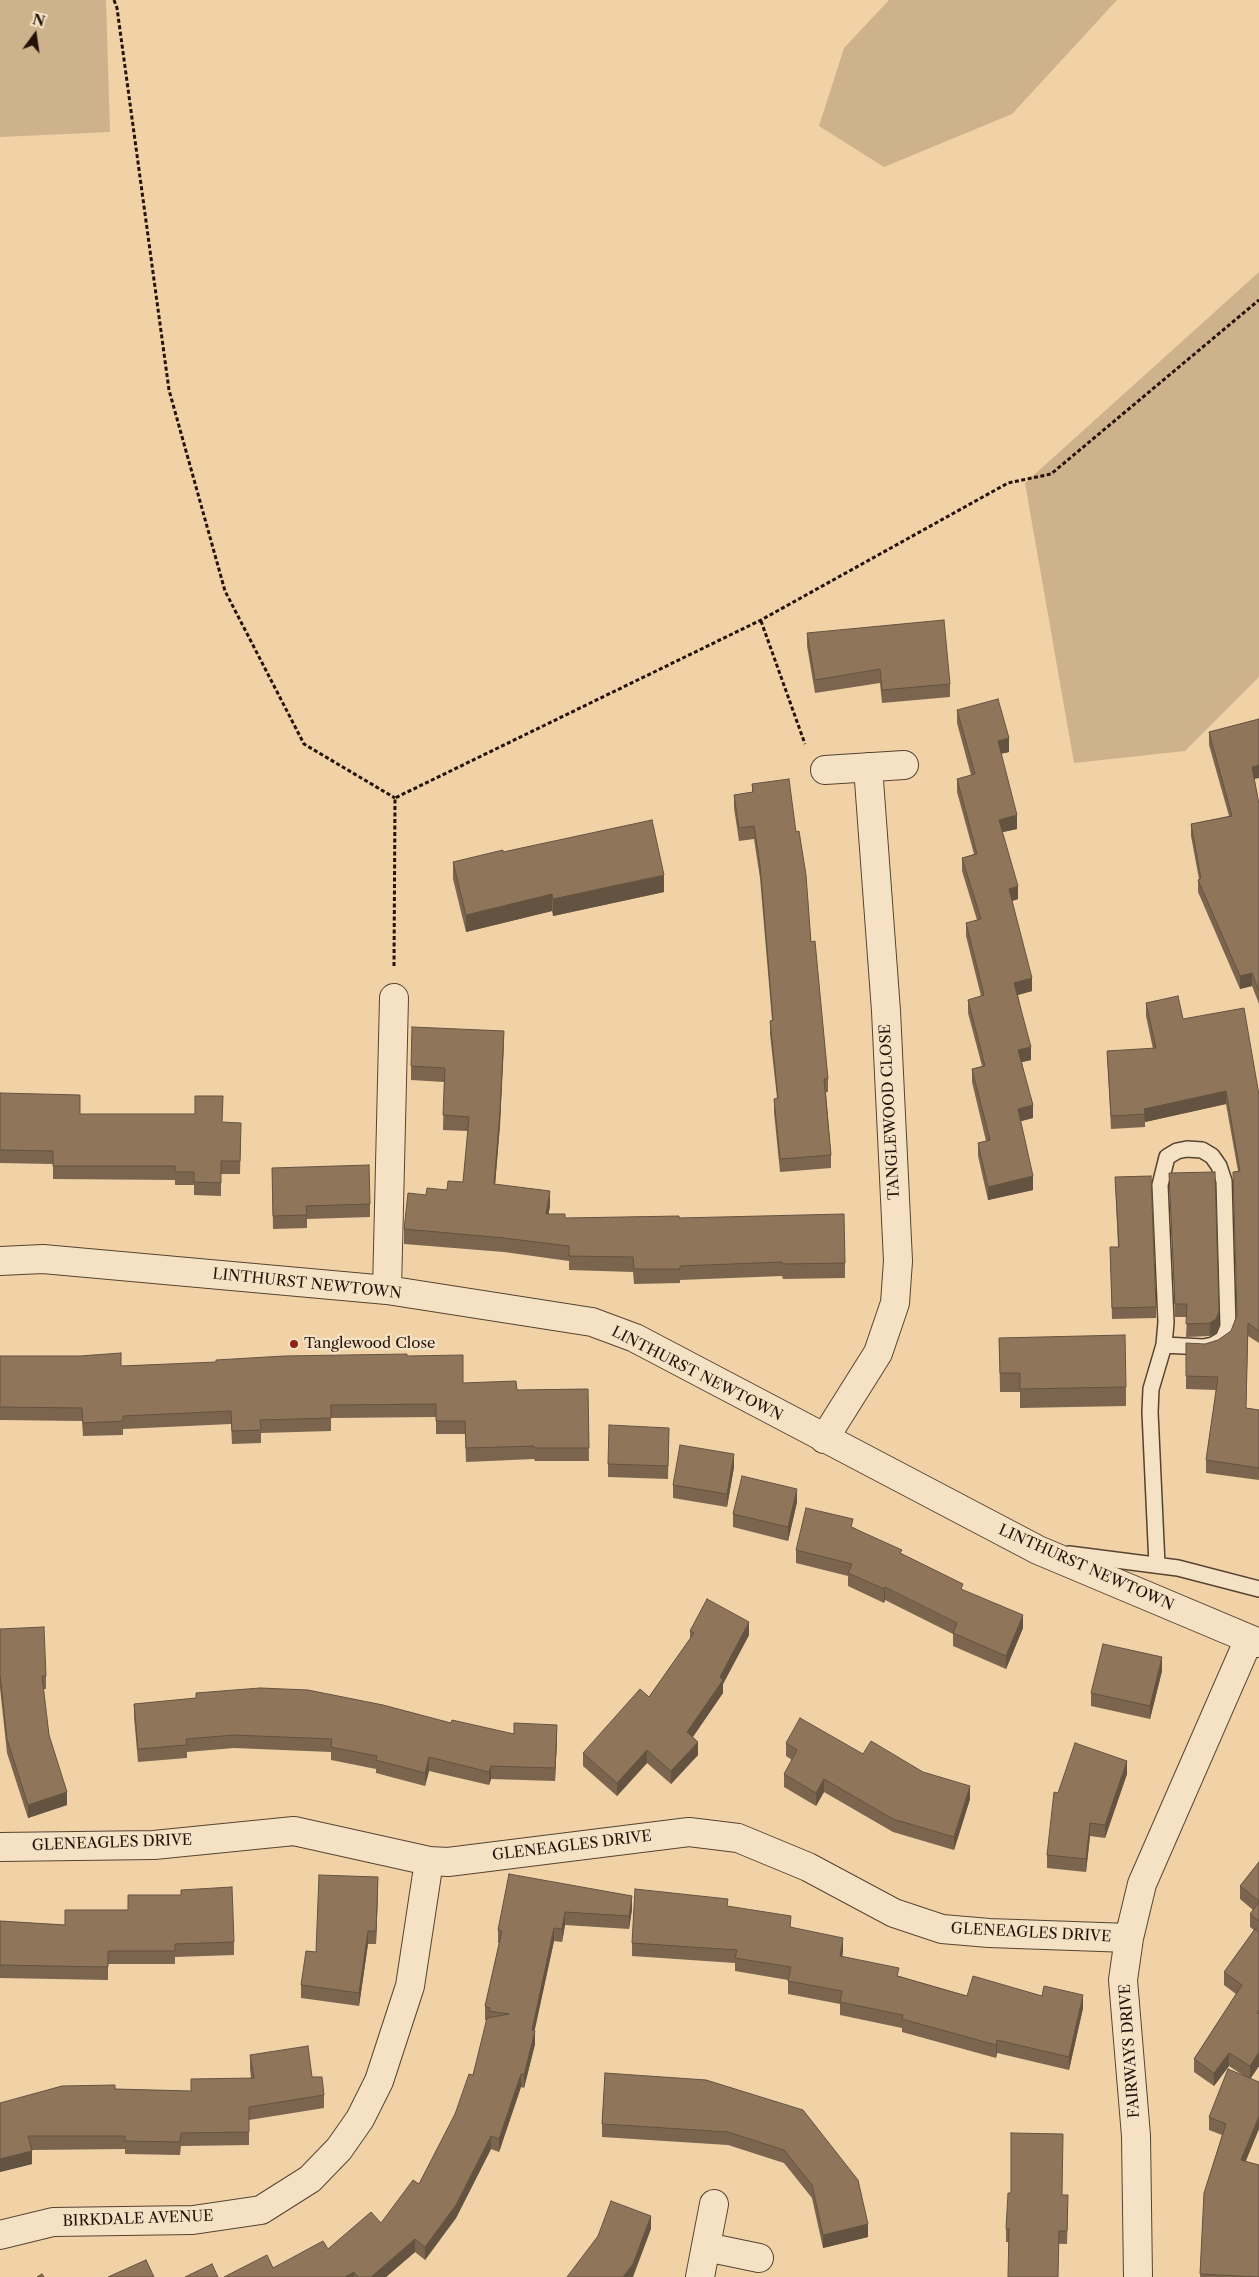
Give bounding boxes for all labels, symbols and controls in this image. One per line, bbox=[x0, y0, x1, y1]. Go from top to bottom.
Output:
north arrow bbox=[10, 10, 60, 60]
text: N bbox=[31, 10, 47, 31]
street label: TANGLEWOOD CLOSE bbox=[876, 1024, 904, 1200]
street label: LINTHURST NEWTOWN bbox=[212, 1265, 402, 1303]
street label: LINTHURST NEWTOWN bbox=[608, 1323, 786, 1425]
place label: Tanglewood Close bbox=[304, 1335, 435, 1353]
marker: Tanglewood Close bbox=[288, 1338, 300, 1350]
street label: LINTHURST NEWTOWN bbox=[996, 1521, 1176, 1615]
street label: GLENEAGLES DRIVE bbox=[491, 1827, 653, 1865]
street label: GLENEAGLES DRIVE bbox=[31, 1831, 193, 1855]
street label: GLENEAGLES DRIVE bbox=[950, 1920, 1112, 1946]
street label: FAIRWAYS DRIVE bbox=[1116, 1983, 1144, 2119]
street label: BIRKDALE AVENUE bbox=[62, 2207, 214, 2231]

